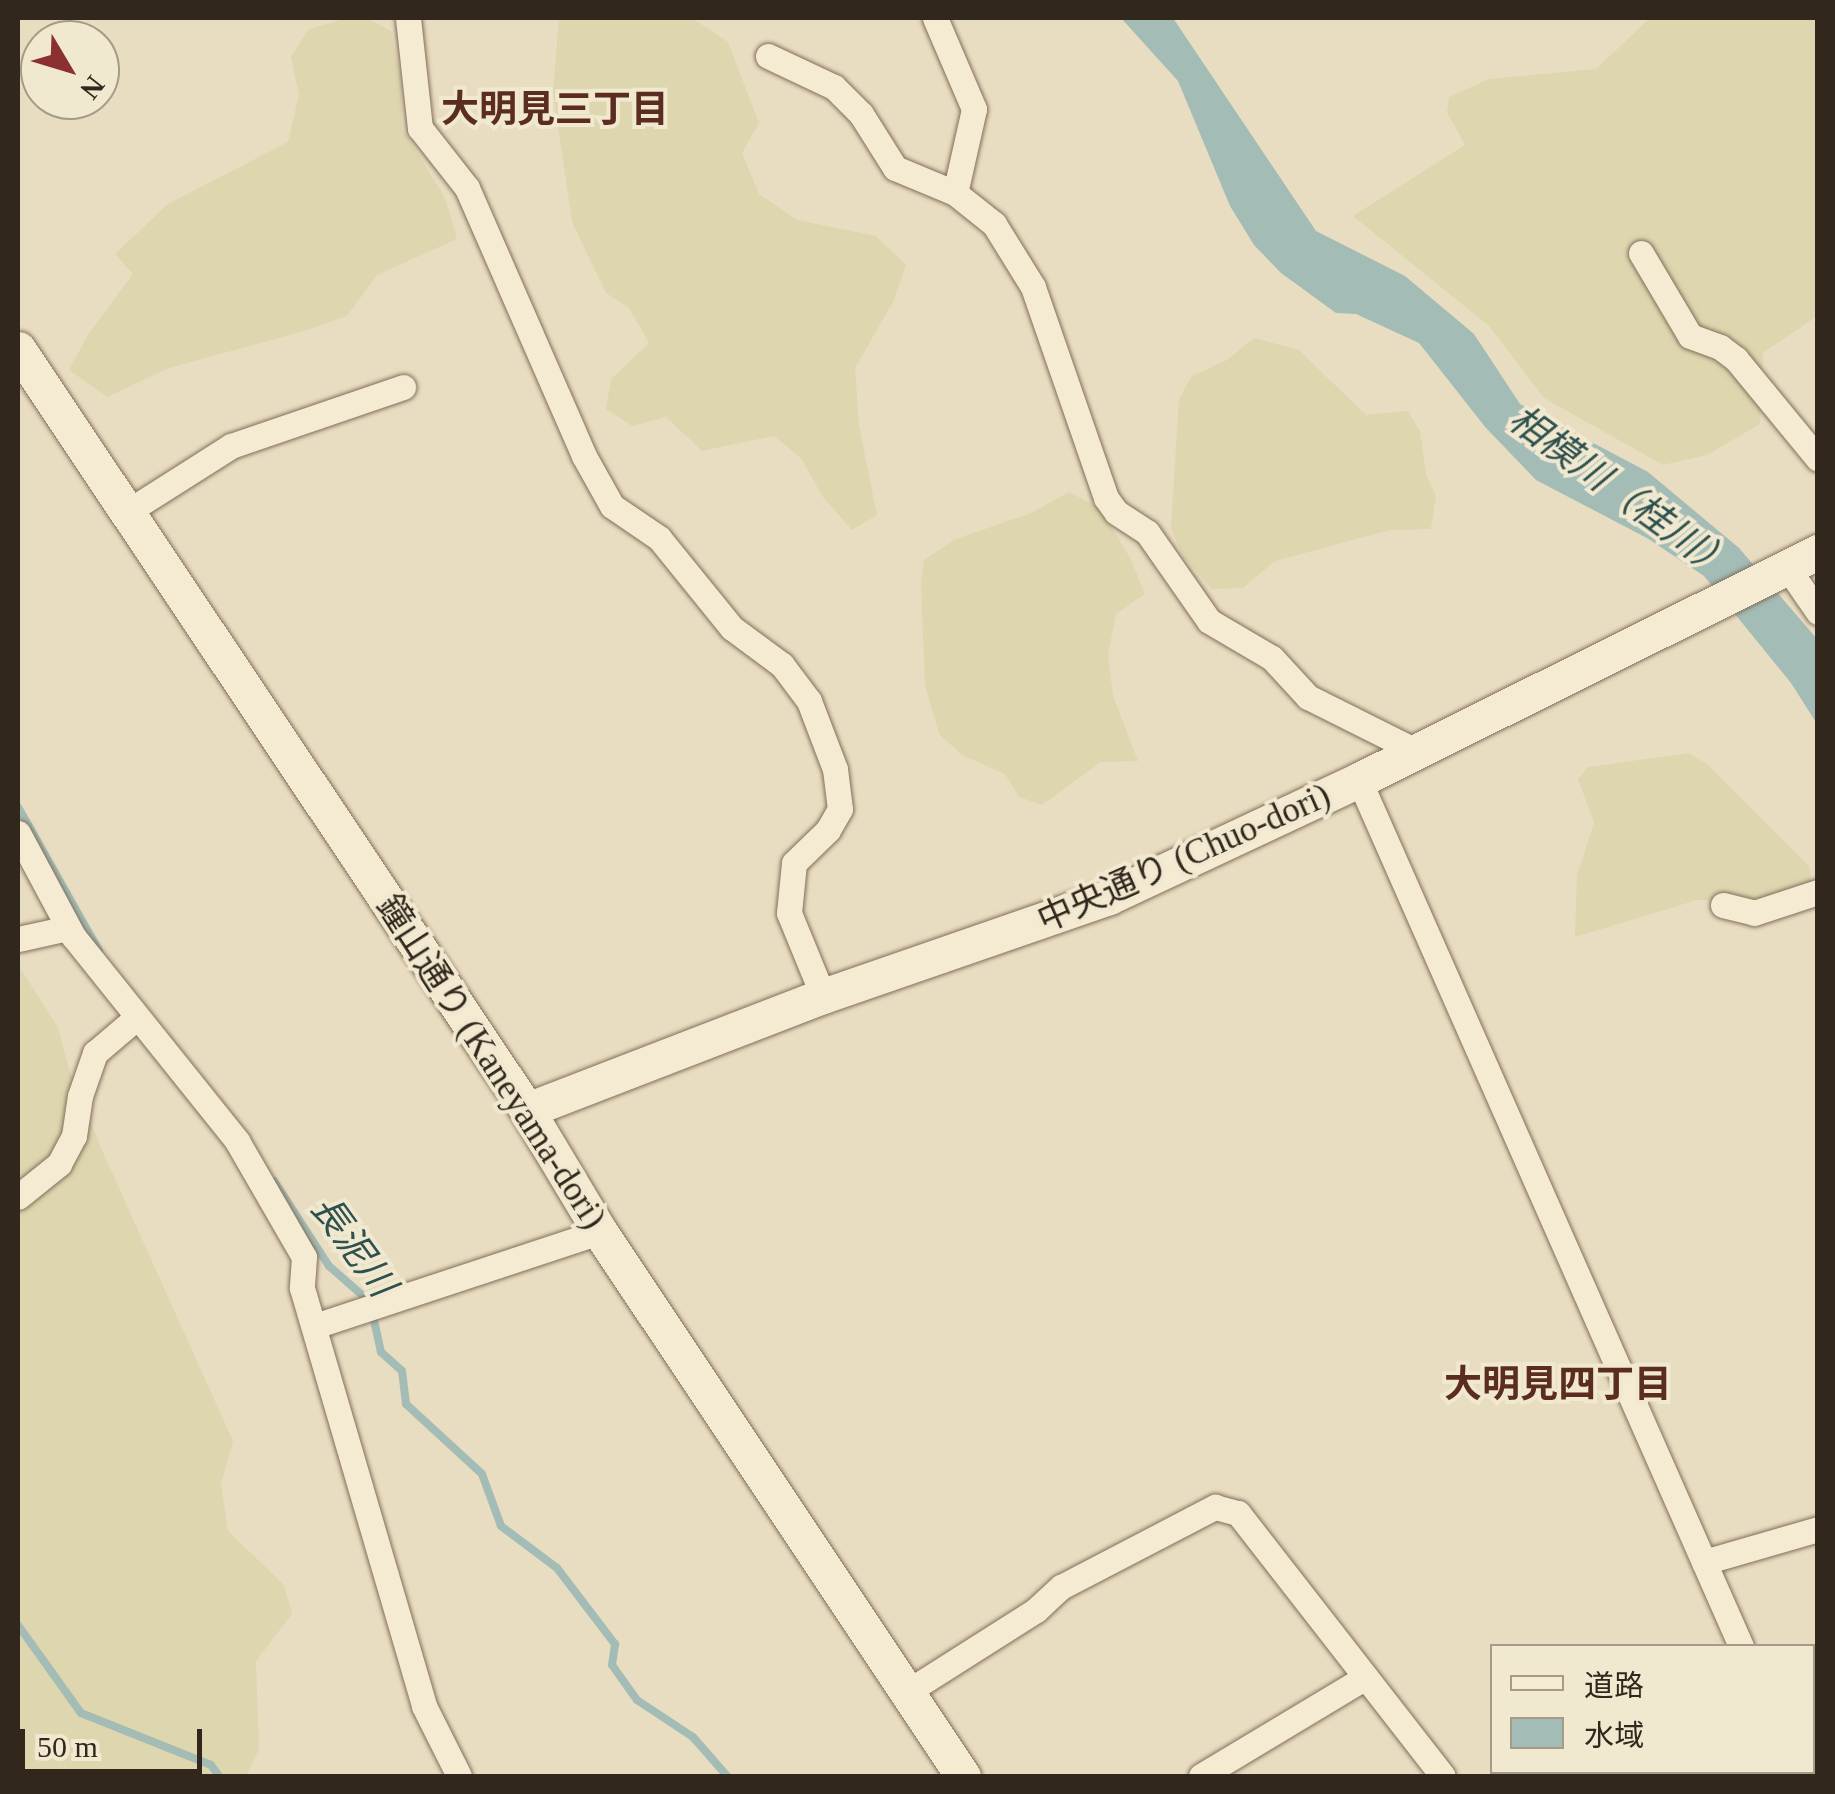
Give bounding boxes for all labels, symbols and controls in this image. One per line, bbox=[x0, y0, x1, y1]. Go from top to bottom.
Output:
north arrow bbox=[20, 20, 120, 120]
text: N bbox=[74, 70, 111, 105]
district label: 大明見三丁目 bbox=[441, 87, 669, 133]
water label: 相模川（桂川） bbox=[1500, 396, 1742, 590]
street label: 中央通り (Chuo-dori) bbox=[1031, 775, 1337, 941]
street label: 鐘山通り (Kaneyama-dori) bbox=[367, 887, 615, 1237]
water label: 長泥川 bbox=[301, 1186, 405, 1306]
district label: 大明見四丁目 bbox=[1444, 1362, 1672, 1408]
legend bbox=[1490, 1644, 1815, 1774]
text: 道路 bbox=[1584, 1669, 1644, 1702]
scale bar bbox=[25, 1709, 208, 1771]
text: 水域 bbox=[1584, 1719, 1644, 1752]
text: 50 m bbox=[37, 1730, 98, 1763]

